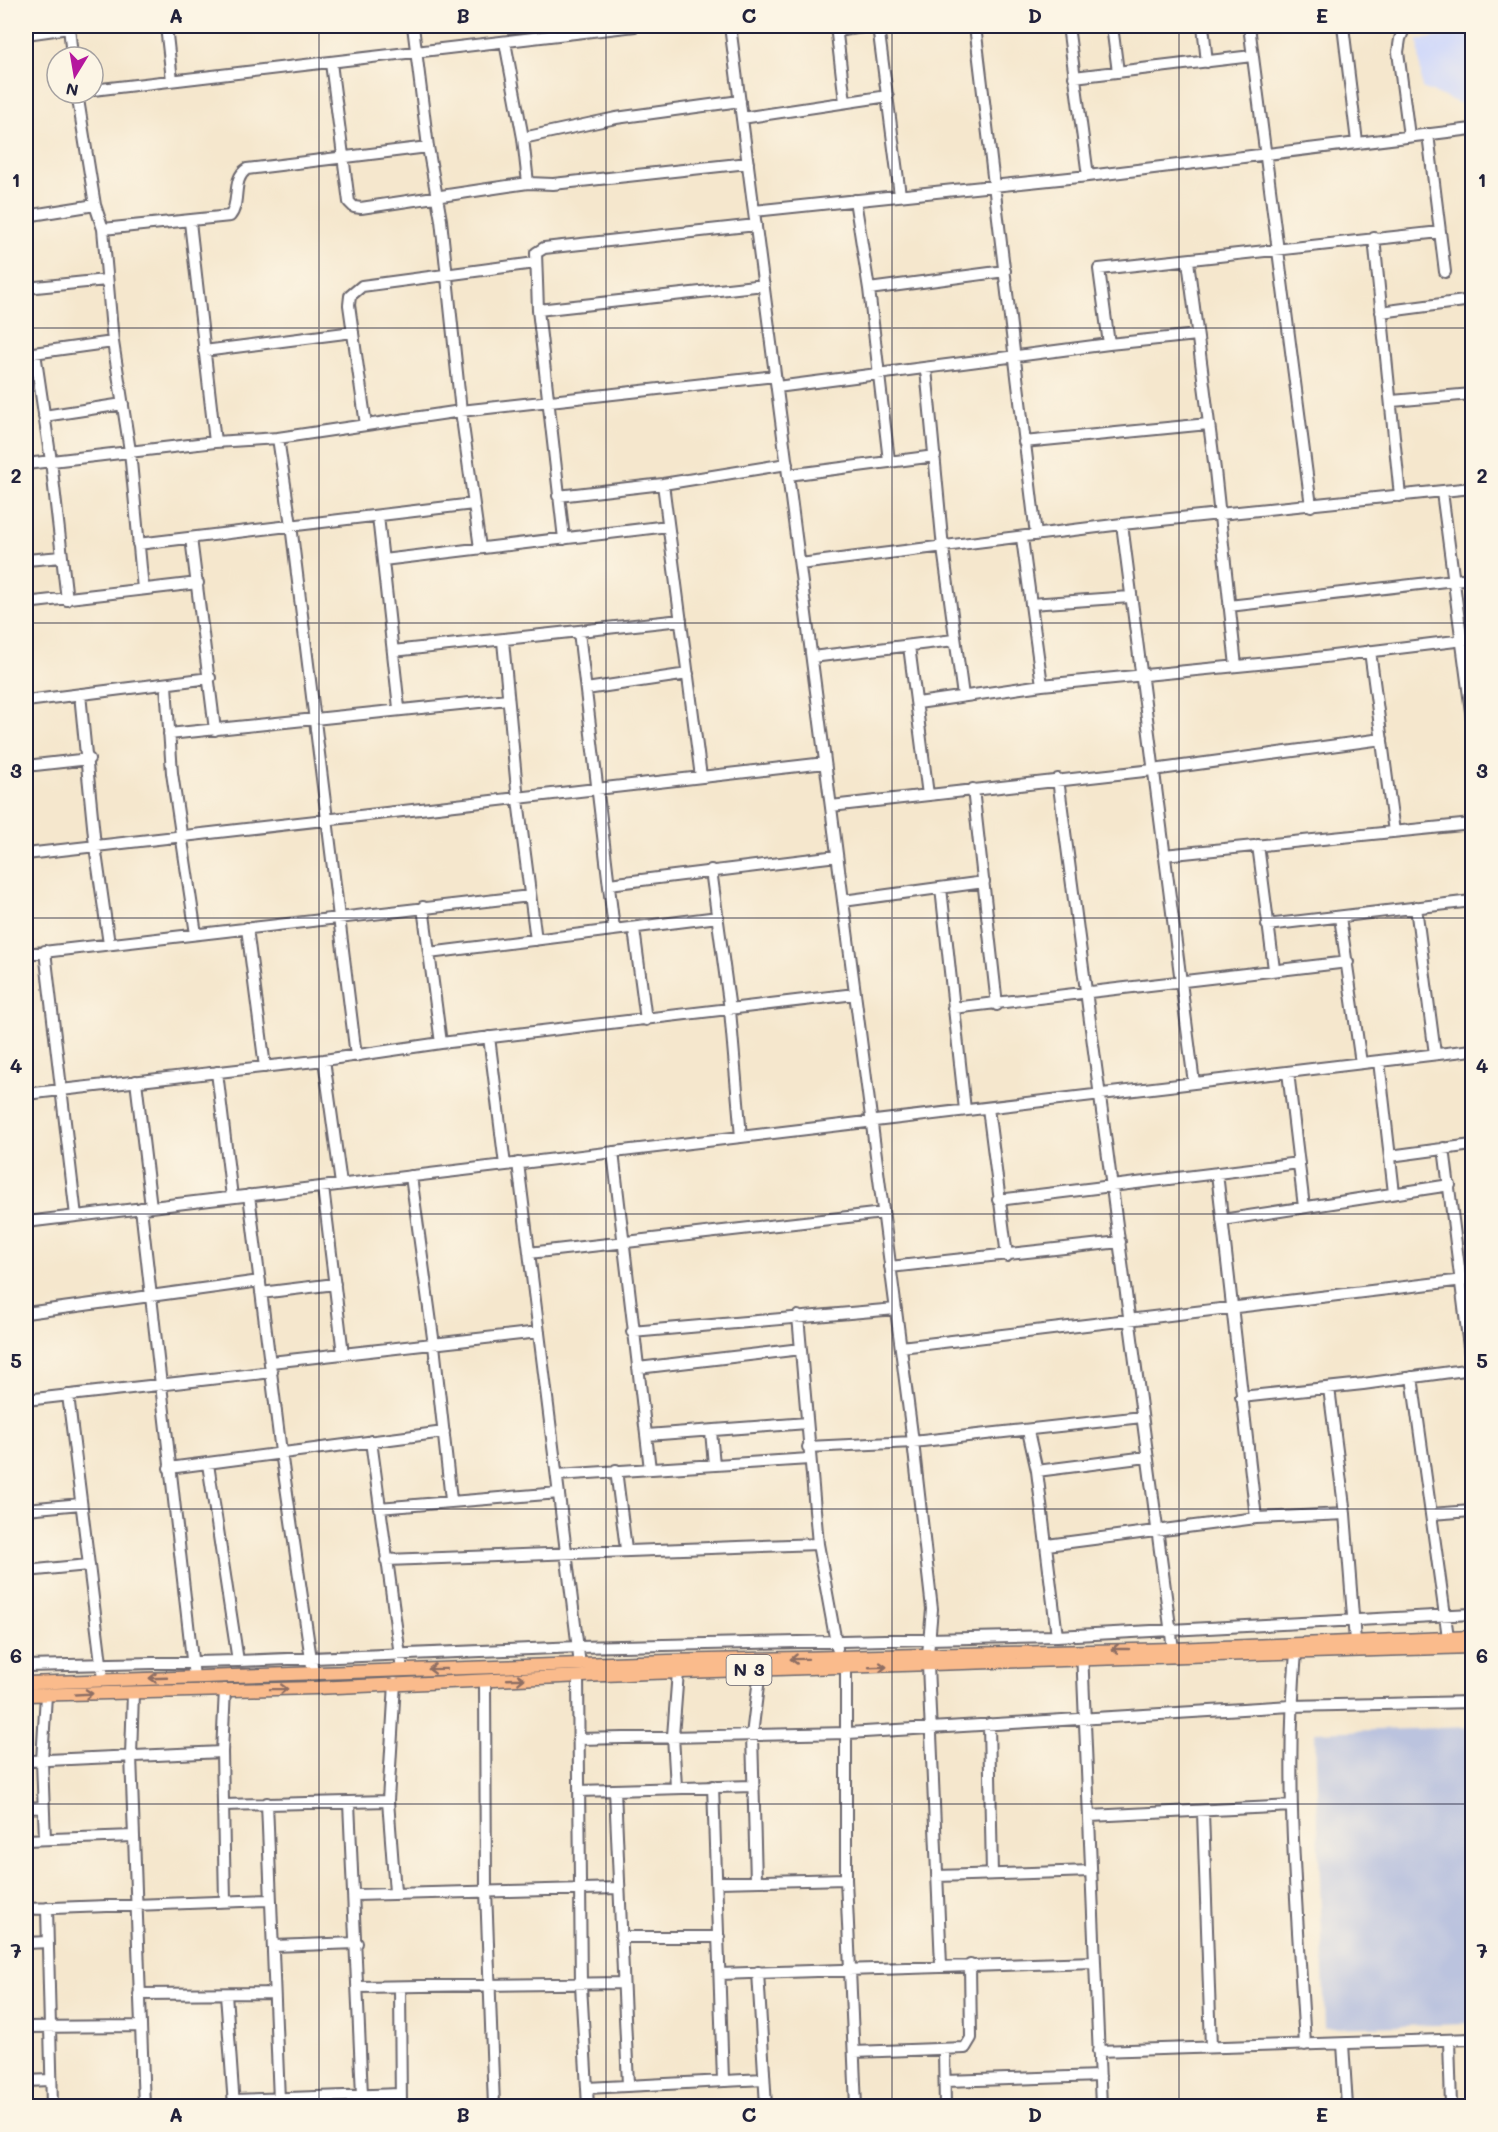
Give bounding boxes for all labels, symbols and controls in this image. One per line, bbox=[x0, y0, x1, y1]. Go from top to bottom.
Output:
text: A bbox=[169, 2, 183, 28]
text: B bbox=[456, 2, 470, 28]
text: C bbox=[742, 2, 757, 28]
text: D bbox=[1028, 2, 1042, 28]
text: E bbox=[1316, 2, 1328, 28]
north arrow bbox=[45, 45, 105, 105]
text: N bbox=[64, 79, 80, 102]
text: 1 bbox=[12, 166, 20, 192]
text: 1 bbox=[1478, 166, 1486, 192]
text: 2 bbox=[10, 462, 22, 488]
text: 2 bbox=[1476, 462, 1488, 488]
text: 3 bbox=[10, 757, 22, 783]
text: 3 bbox=[1476, 757, 1488, 783]
text: 4 bbox=[10, 1052, 23, 1078]
text: 4 bbox=[1476, 1052, 1489, 1078]
text: 5 bbox=[10, 1347, 22, 1373]
text: 5 bbox=[1476, 1347, 1488, 1373]
text: 6 bbox=[10, 1642, 22, 1668]
text: 6 bbox=[1476, 1642, 1488, 1668]
one-way arrow bbox=[1111, 1643, 1131, 1655]
one-way arrow bbox=[790, 1653, 810, 1664]
road number: N 3 bbox=[726, 1655, 771, 1685]
one-way arrow bbox=[868, 1661, 888, 1672]
one-way arrow bbox=[427, 1663, 447, 1675]
one-way arrow bbox=[148, 1672, 168, 1684]
one-way arrow bbox=[505, 1674, 525, 1685]
one-way arrow bbox=[268, 1683, 288, 1694]
one-way arrow bbox=[73, 1688, 93, 1699]
text: 7 bbox=[10, 1937, 22, 1963]
text: 7 bbox=[1476, 1937, 1488, 1963]
text: A bbox=[169, 2101, 183, 2127]
text: B bbox=[456, 2101, 470, 2127]
text: C bbox=[742, 2101, 757, 2127]
text: D bbox=[1028, 2101, 1042, 2127]
text: E bbox=[1316, 2101, 1328, 2127]

